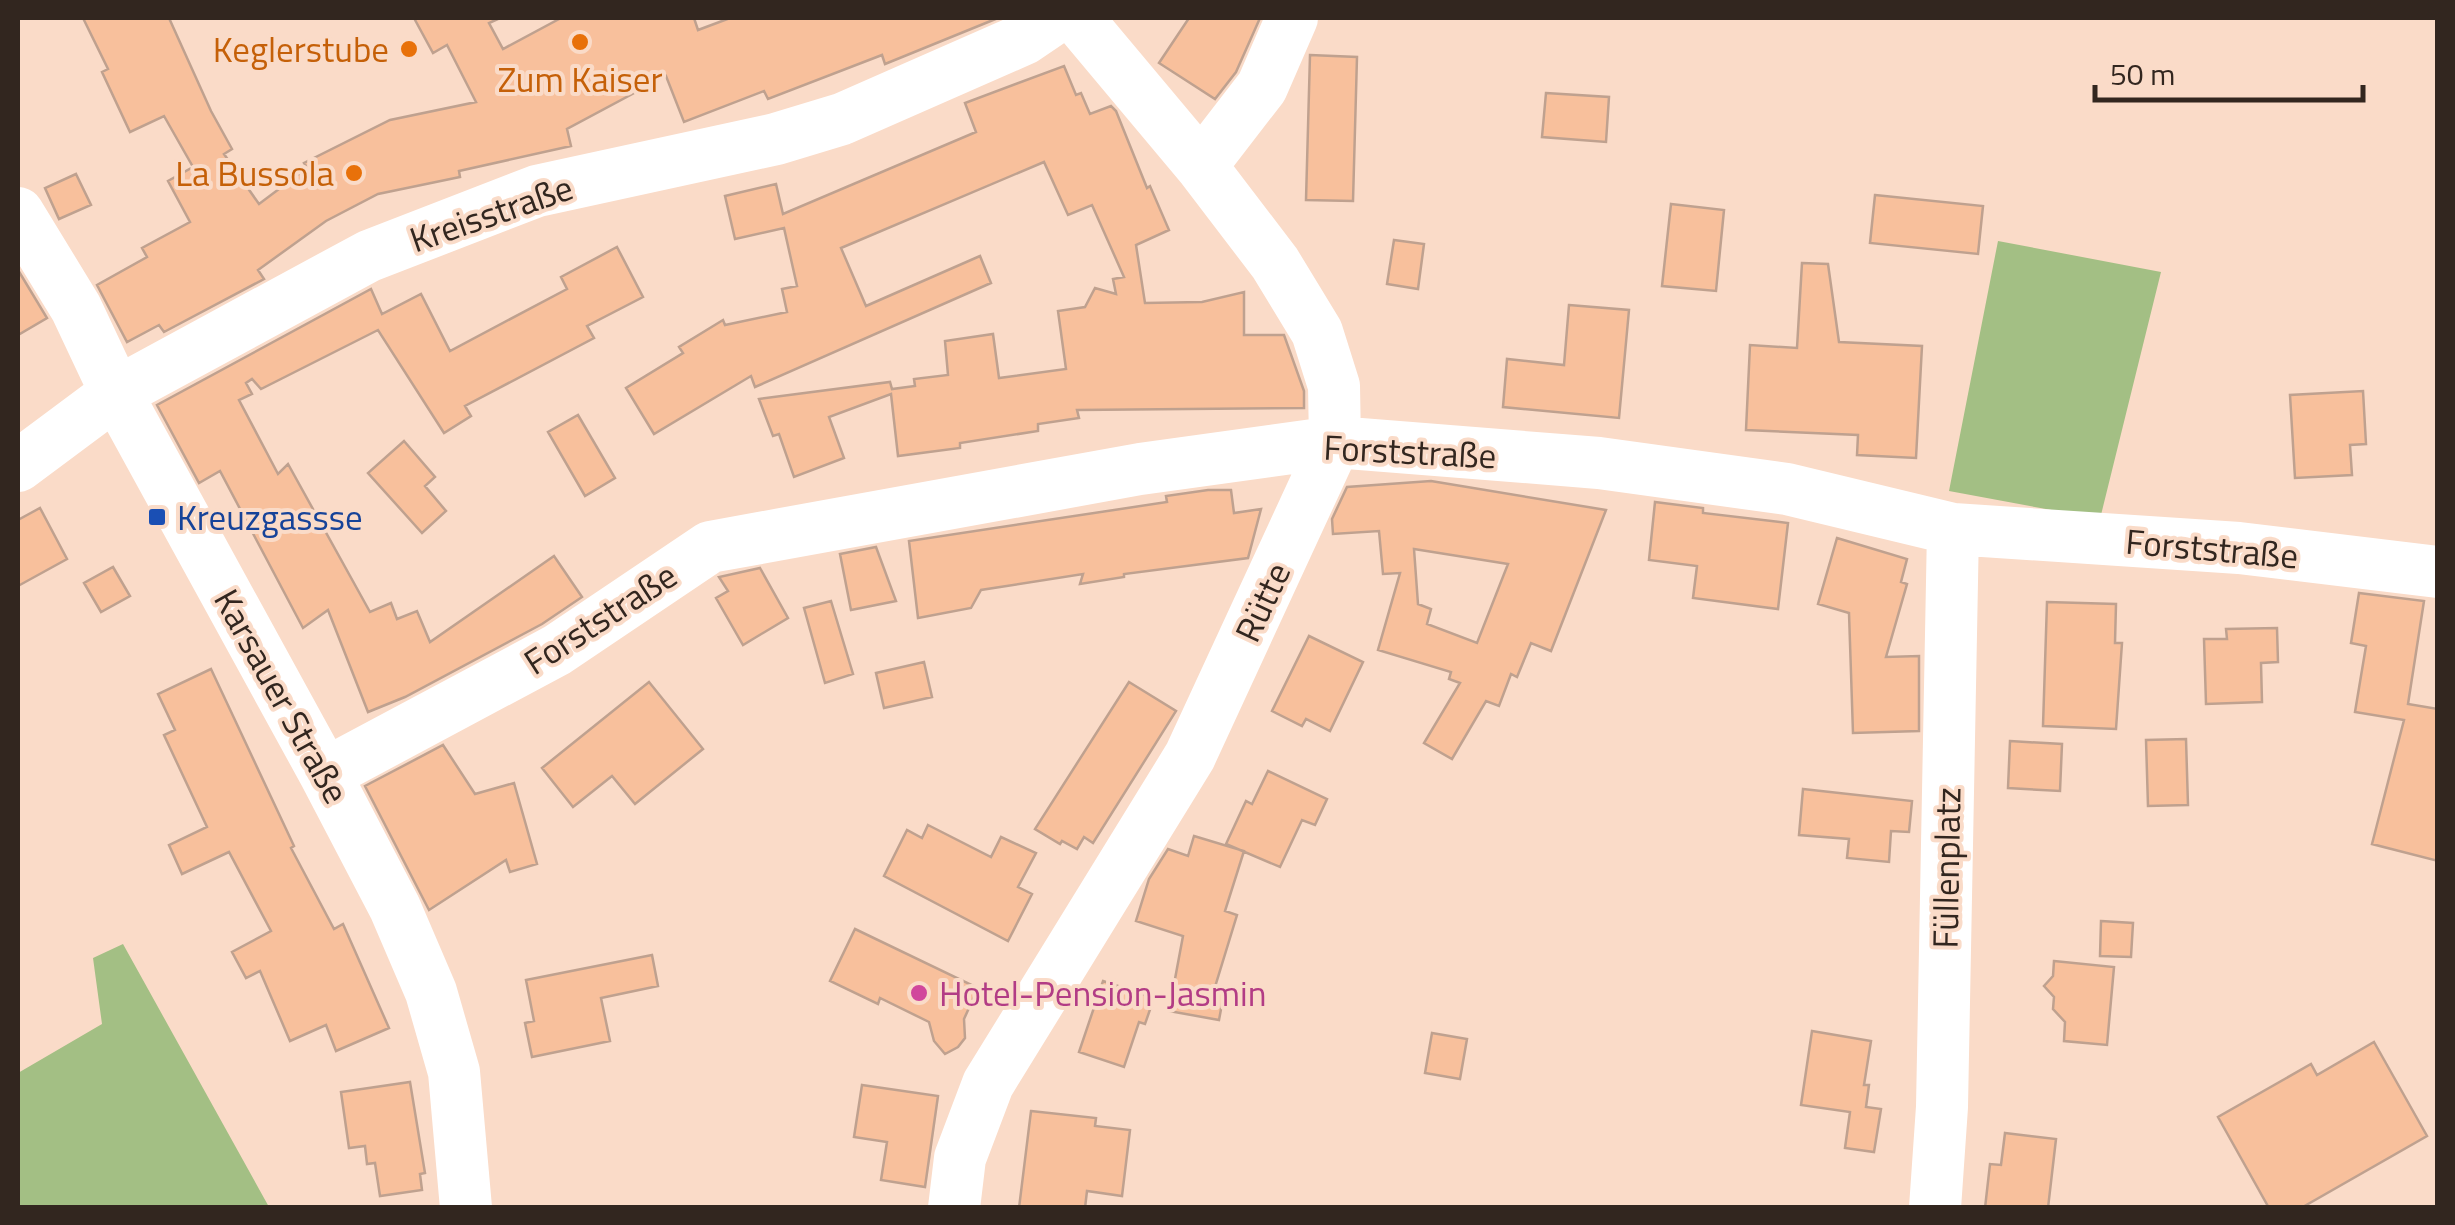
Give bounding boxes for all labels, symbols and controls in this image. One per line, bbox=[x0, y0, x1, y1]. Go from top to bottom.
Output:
place label: Keglerstube bbox=[213, 22, 389, 76]
marker: Zum Kaiser bbox=[569, 31, 591, 53]
marker: Keglerstube bbox=[398, 38, 420, 60]
scale bar bbox=[2095, 40, 2362, 102]
text: 50 m bbox=[2110, 51, 2175, 97]
place label: Zum Kaiser bbox=[497, 52, 663, 106]
place label: La Bussola bbox=[175, 146, 334, 200]
street label: Kreisstraße bbox=[402, 160, 580, 266]
marker: La Bussola bbox=[343, 162, 365, 184]
street label: Forststraße bbox=[1322, 420, 1498, 482]
place label: Kreuzgassse bbox=[177, 490, 363, 544]
marker: Kreuzgassse bbox=[146, 506, 168, 528]
street label: Forststraße bbox=[2124, 514, 2300, 582]
street label: Forststraße bbox=[513, 548, 687, 688]
street label: Rütte bbox=[1220, 553, 1304, 651]
street label: Karsauer Straße bbox=[201, 579, 363, 813]
street label: Füllenplatz bbox=[1918, 787, 1974, 949]
place label: Hotel-Pension-Jasmin bbox=[939, 966, 1266, 1020]
marker: Hotel-Pension-Jasmin bbox=[908, 982, 930, 1004]

